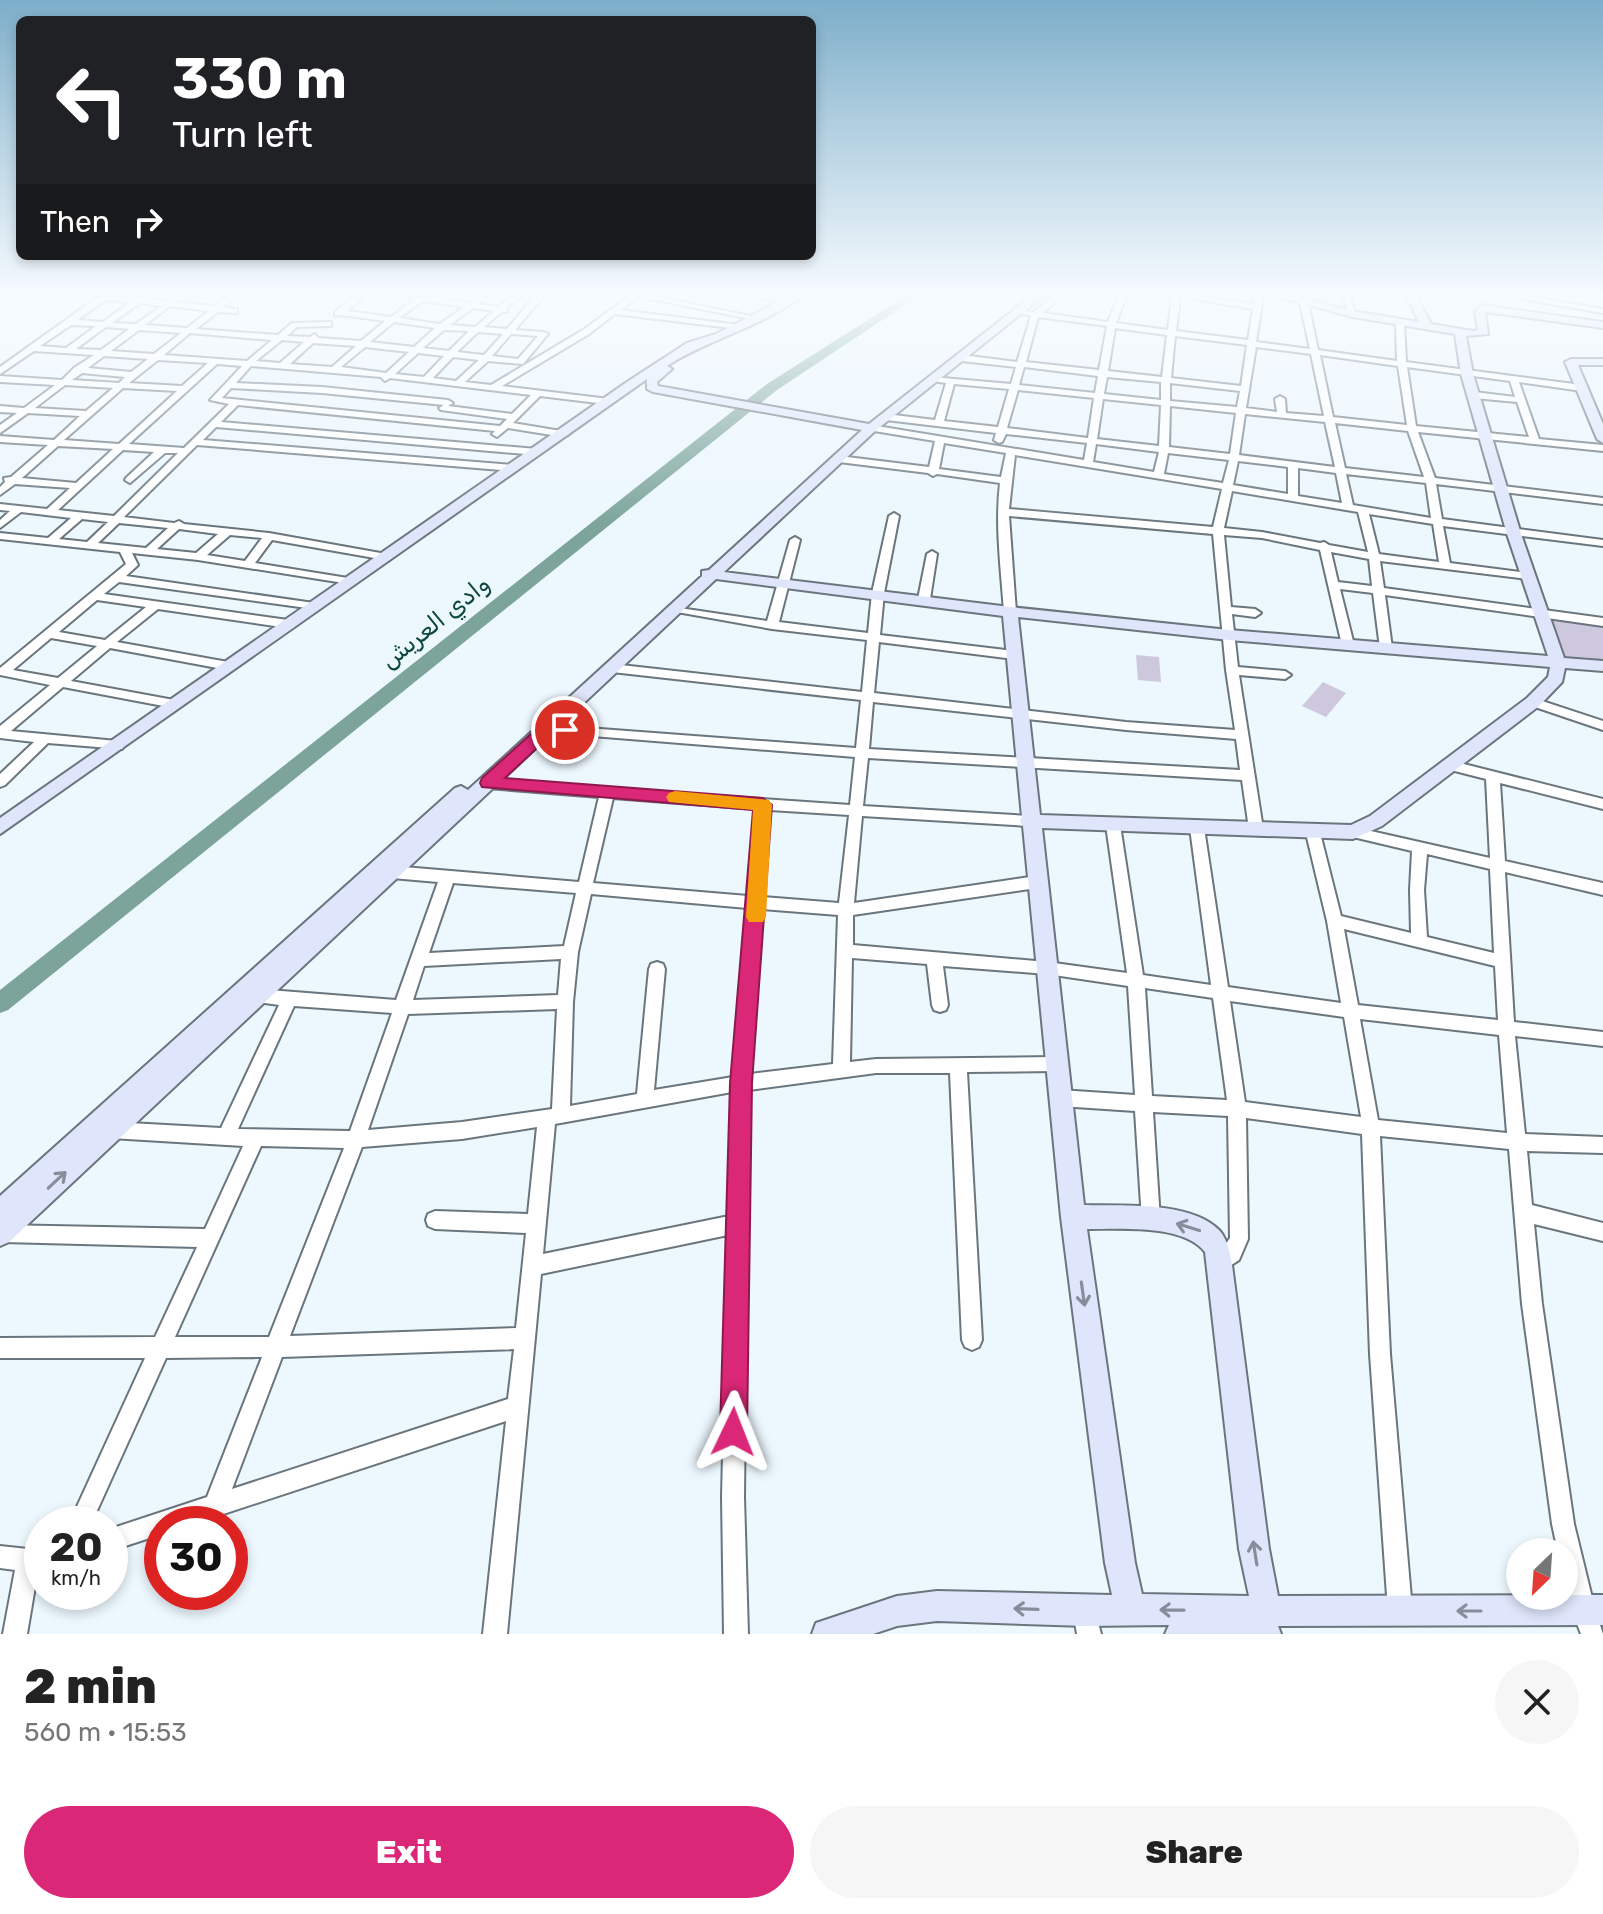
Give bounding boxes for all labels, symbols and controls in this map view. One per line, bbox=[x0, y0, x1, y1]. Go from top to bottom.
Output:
text: 330 m bbox=[172, 46, 347, 112]
icon: left bbox=[40, 48, 144, 152]
text: Turn left bbox=[172, 113, 313, 156]
icon: right bbox=[126, 200, 170, 244]
text: Then bbox=[40, 204, 110, 240]
water label: وادي العريش bbox=[375, 570, 497, 677]
pin bbox=[531, 696, 599, 764]
icon: arrive bbox=[543, 708, 587, 752]
one-way arrow bbox=[47, 1171, 67, 1190]
one-way arrow bbox=[1176, 1219, 1202, 1234]
one-way arrow bbox=[1076, 1281, 1091, 1306]
position arrow bbox=[691, 1390, 775, 1474]
speed limit sign: 30 bbox=[144, 1506, 248, 1610]
text: 20 bbox=[49, 1524, 103, 1571]
north arrow bbox=[1506, 1538, 1578, 1610]
map controls bbox=[1506, 1538, 1578, 1610]
one-way arrow bbox=[1247, 1541, 1262, 1566]
text: km/h bbox=[51, 1566, 101, 1590]
one-way arrow bbox=[1013, 1602, 1040, 1617]
one-way arrow bbox=[1159, 1602, 1186, 1618]
one-way arrow bbox=[1456, 1603, 1483, 1619]
text: 2 min bbox=[24, 1658, 157, 1715]
button: close bbox=[1495, 1660, 1579, 1744]
text: 560 m · 15:53 bbox=[24, 1717, 187, 1748]
button: Exit bbox=[24, 1806, 794, 1898]
button: Share bbox=[810, 1806, 1579, 1898]

